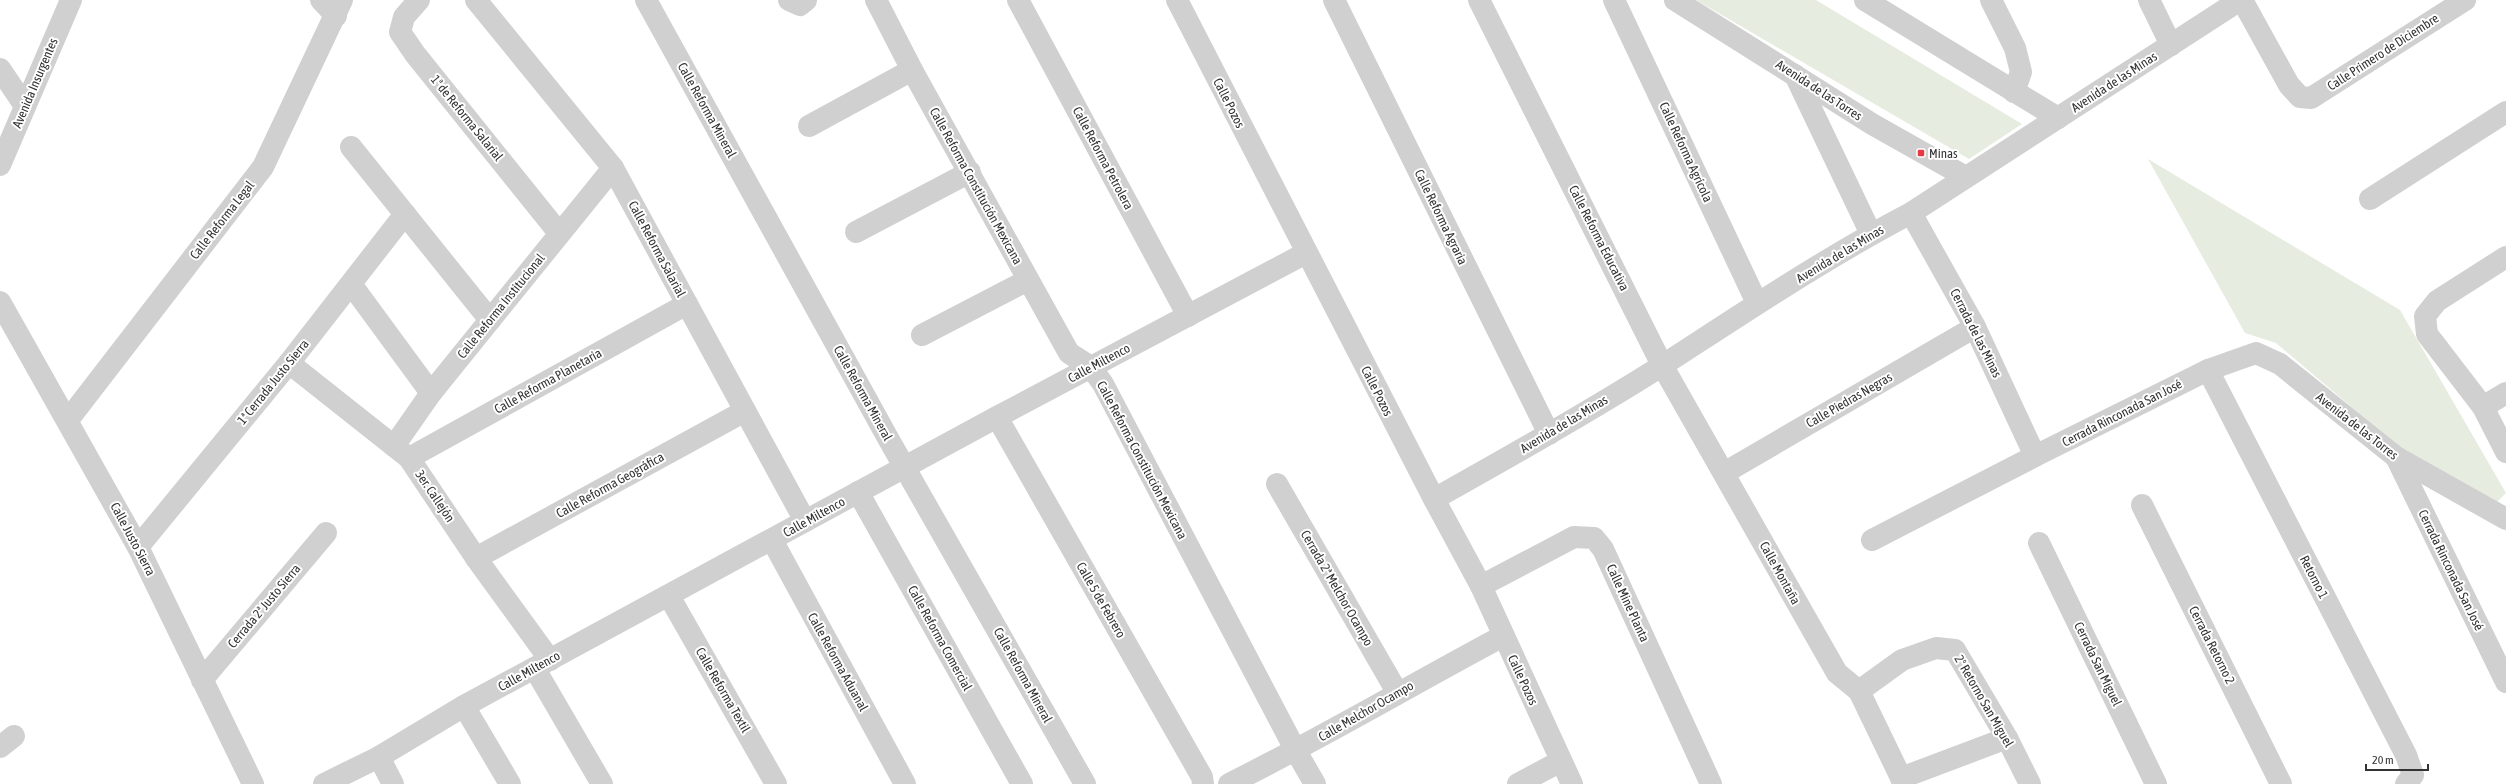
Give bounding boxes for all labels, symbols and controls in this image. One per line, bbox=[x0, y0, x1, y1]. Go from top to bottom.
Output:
street label: Calle Primero de Diciembre bbox=[2325, 10, 2442, 94]
street label: Avenida Insurgentes bbox=[9, 35, 61, 130]
street label: Avenida de las Minas bbox=[2068, 48, 2160, 115]
street label: Avenida de las Torres bbox=[1773, 57, 1865, 124]
street label: Calle Reforma Mineral bbox=[675, 60, 740, 161]
street label: 1ª de Reforma Salarial bbox=[428, 72, 506, 164]
street label: Calle Pozos bbox=[1210, 76, 1248, 131]
street label: Calle Reforma Agrícola bbox=[1656, 100, 1716, 204]
street label: Calle Reforma Petrolera bbox=[1070, 104, 1136, 212]
street label: Calle Reforma Constitución Mexicana bbox=[927, 105, 1025, 267]
place label: Minas bbox=[1929, 146, 1958, 161]
marker: Minas bbox=[1916, 148, 1926, 158]
street label: Calle Reforma Agraria bbox=[1411, 167, 1471, 267]
street label: Calle Reforma Legal bbox=[187, 177, 258, 262]
street label: Calle Reforma Educativa bbox=[1566, 183, 1632, 293]
street label: Calle Reforma Salarial bbox=[625, 198, 689, 300]
street label: Avenida de las Minas bbox=[1794, 222, 1887, 286]
street label: Calle Reforma Institucional bbox=[454, 250, 548, 361]
street label: Cerrada de las Minas bbox=[1947, 286, 2005, 380]
street label: 1ª Cerrada Justo Sierra bbox=[234, 337, 312, 427]
street label: Calle Miltenco bbox=[1065, 340, 1133, 386]
street label: Calle Reforma Mineral bbox=[831, 343, 896, 444]
street label: Calle Reforma Planetaria bbox=[492, 345, 604, 417]
street label: Calle Pozos bbox=[1358, 364, 1396, 419]
street label: Calle Piedras Negras bbox=[1803, 369, 1895, 431]
street label: Cerrada Rinconada San José bbox=[2060, 376, 2185, 450]
street label: Calle Reforma Constitución Mexicana bbox=[1094, 378, 1190, 542]
street label: Avenida de las Torres bbox=[2313, 389, 2401, 463]
street label: Avenida de las Minas bbox=[1518, 392, 1611, 456]
street label: Calle Reforma Geográfica bbox=[553, 449, 667, 521]
street label: 3er. Callejón bbox=[412, 467, 458, 525]
street label: Calle Miltenco bbox=[781, 494, 847, 540]
street label: Calle Justo Sierra bbox=[107, 500, 159, 578]
street label: Cerrada Rinconada San José bbox=[2415, 507, 2487, 633]
street label: Cerrada 2ª Melchor Ocampo bbox=[1298, 527, 1376, 649]
street label: Calle Montaña bbox=[1757, 539, 1803, 607]
street label: Retorno 1 bbox=[2297, 553, 2331, 601]
street label: Calle 5 de Febrero bbox=[1073, 560, 1129, 640]
street label: Cerrada 2ª Justo Sierra bbox=[225, 561, 303, 651]
street label: Calle Mine Planta bbox=[1603, 562, 1653, 644]
street label: Calle Reforma Comercial bbox=[905, 583, 975, 694]
street label: Cerrada Retorno 2 bbox=[2186, 604, 2238, 686]
street label: Calle Reforma Aduanal bbox=[805, 610, 872, 714]
street label: Cerrada San Miguel bbox=[2071, 620, 2125, 709]
street label: Calle Reforma Mineral bbox=[991, 625, 1056, 726]
street label: Calle Reforma Textil bbox=[693, 645, 754, 736]
street label: Calle Miltenco bbox=[496, 648, 562, 694]
street label: Calle Pozos bbox=[1505, 652, 1541, 708]
street label: 2º Retorno San Miguel bbox=[1951, 652, 2017, 750]
street label: Calle Melchor Ocampo bbox=[1316, 678, 1416, 744]
scale bar bbox=[2366, 746, 2428, 772]
text: 20 m bbox=[2372, 753, 2394, 767]

